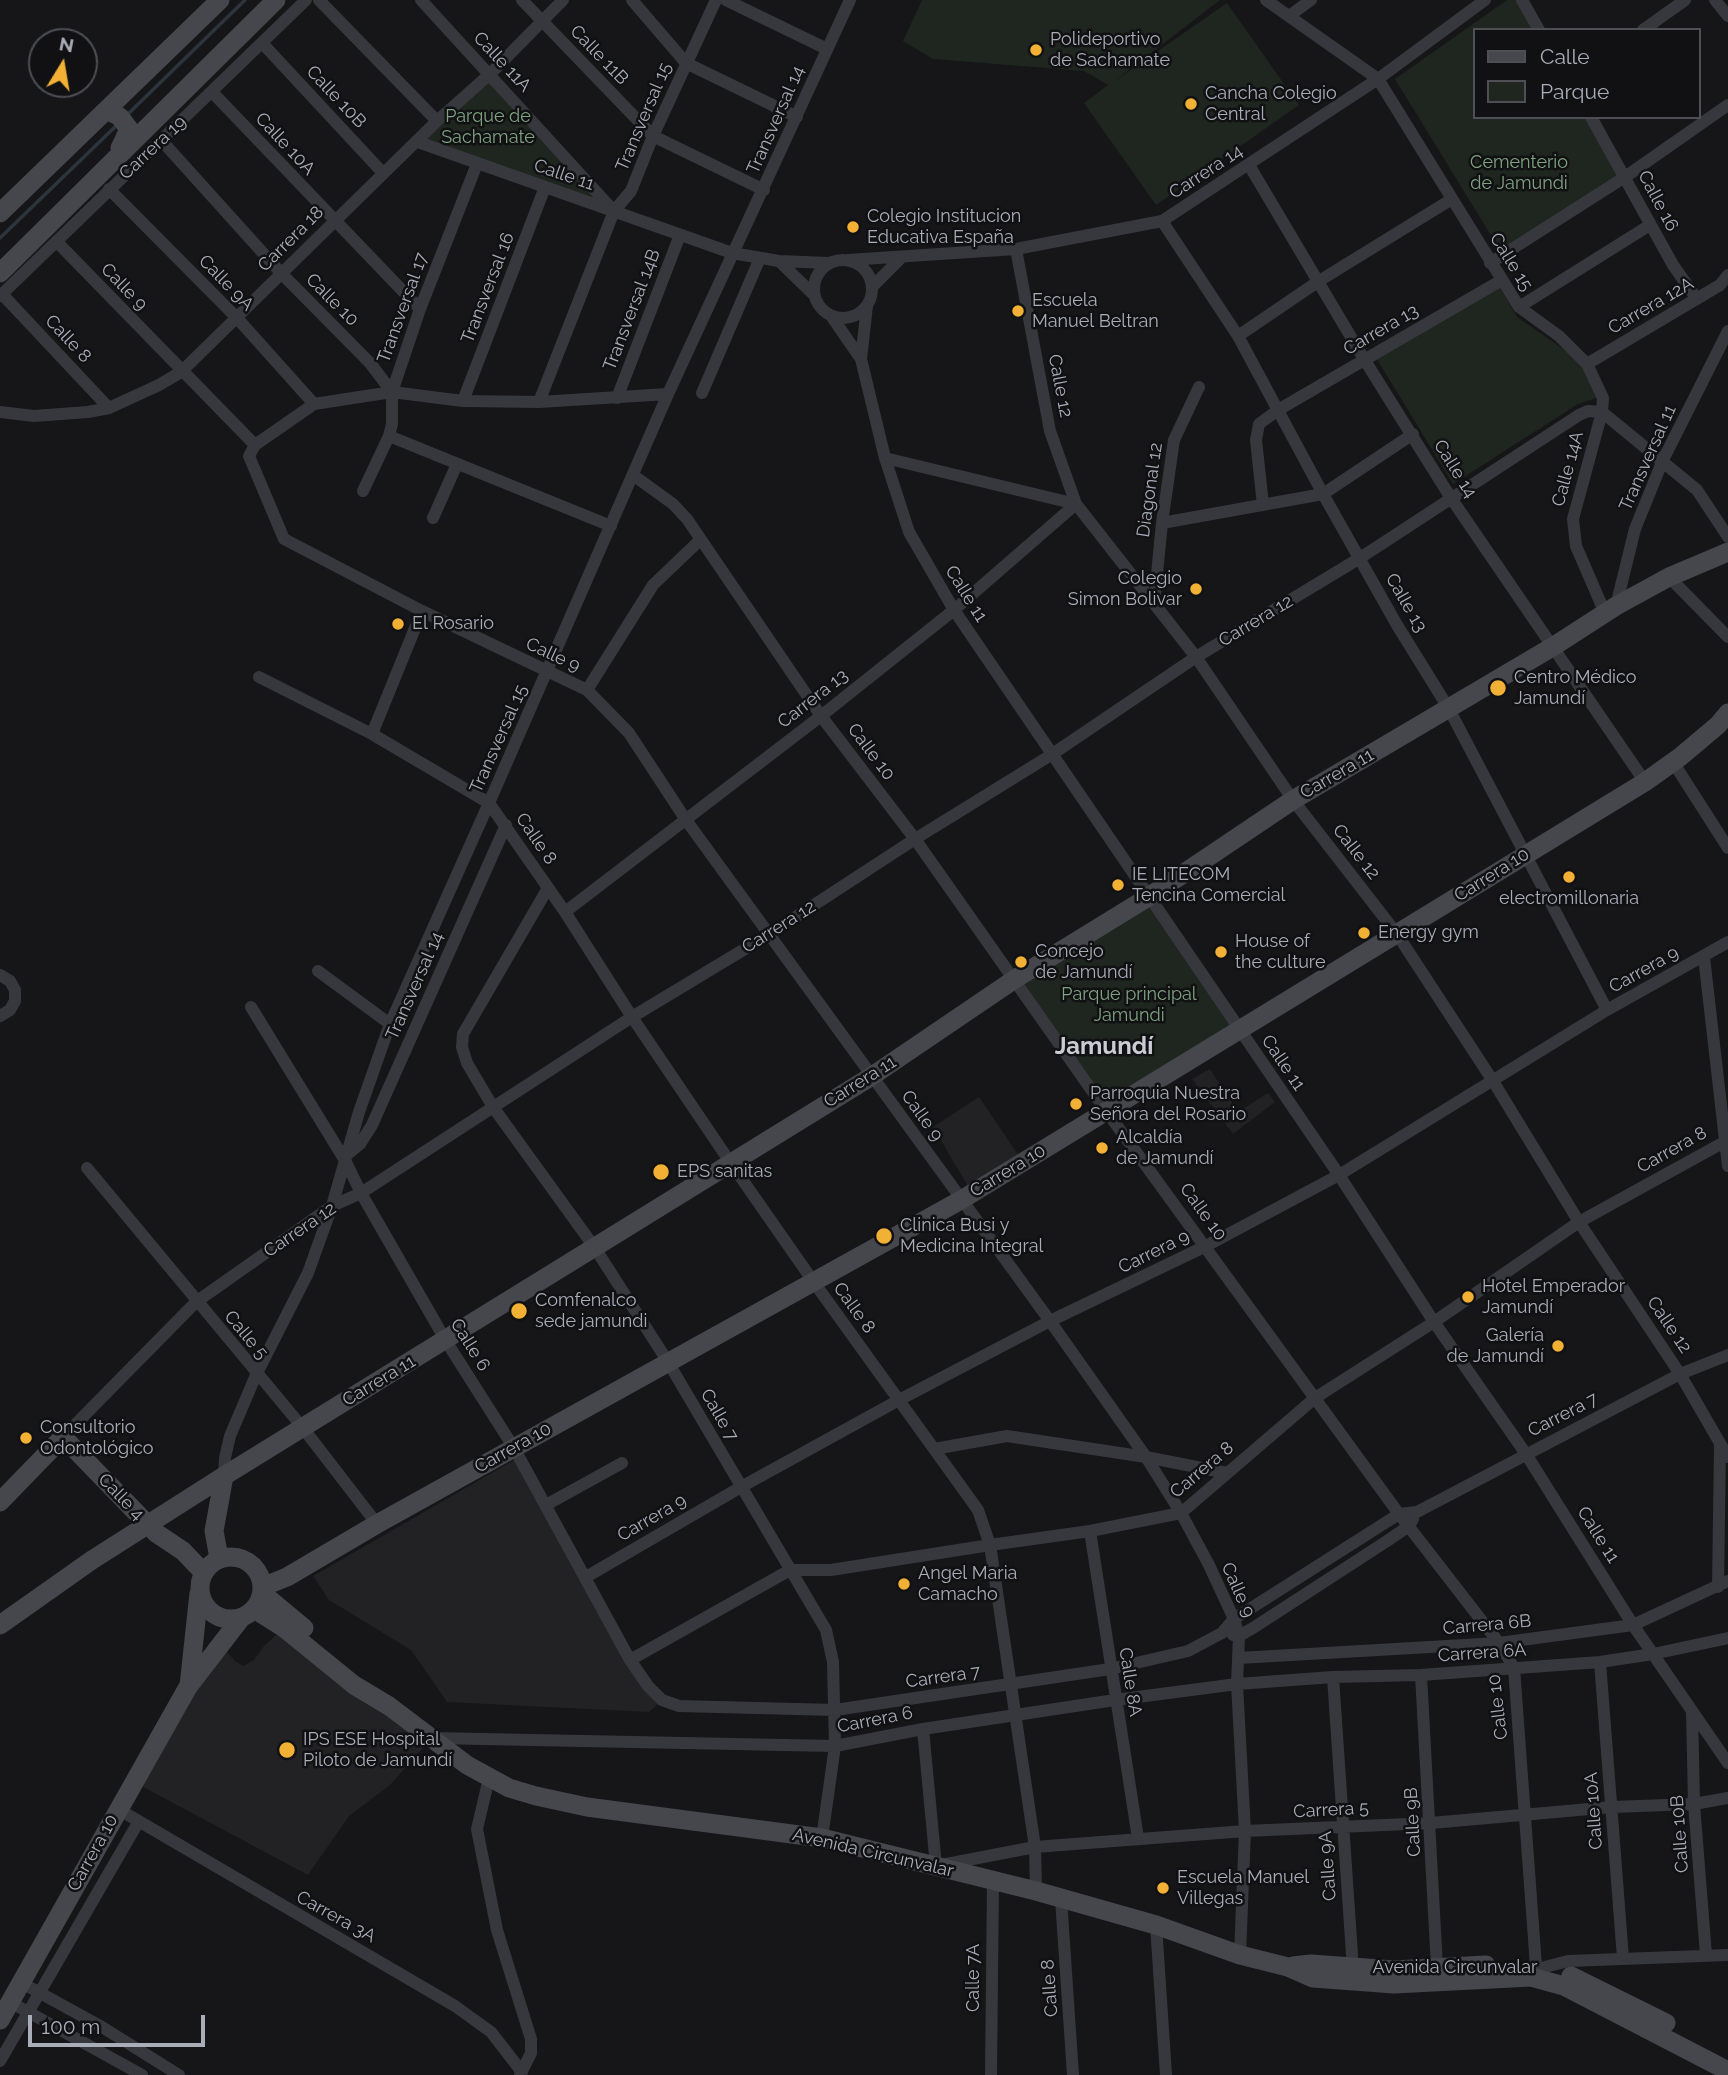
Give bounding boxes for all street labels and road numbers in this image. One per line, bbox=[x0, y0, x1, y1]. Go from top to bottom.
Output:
street label: Calle 11B bbox=[565, 21, 633, 89]
street label: Calle 11A bbox=[469, 27, 535, 97]
street label: Transversal 15 bbox=[611, 59, 677, 175]
street label: Calle 10B bbox=[302, 61, 370, 133]
street label: Transversal 14 bbox=[743, 63, 809, 177]
street label: Calle 10A bbox=[251, 108, 319, 180]
street label: Carrera 19 bbox=[115, 111, 191, 185]
street label: Carrera 14 bbox=[1165, 140, 1247, 204]
street label: Calle 11 bbox=[531, 155, 597, 195]
street label: Calle 16 bbox=[1633, 167, 1683, 235]
street label: Carrera 18 bbox=[254, 202, 328, 276]
street label: Transversal 16 bbox=[457, 229, 519, 347]
street label: Calle 15 bbox=[1485, 229, 1537, 295]
street label: Transversal 14B bbox=[599, 246, 665, 374]
street label: Calle 9A bbox=[194, 250, 258, 316]
street label: Transversal 17 bbox=[373, 250, 433, 366]
street label: Calle 9 bbox=[96, 259, 152, 315]
street label: Calle 10 bbox=[301, 269, 363, 331]
street label: Carrera 12A bbox=[1604, 273, 1698, 339]
street label: Carrera 13 bbox=[1340, 300, 1422, 360]
street label: Calle 8 bbox=[40, 311, 96, 367]
street label: Calle 12 bbox=[1043, 352, 1077, 420]
street label: Transversal 11 bbox=[1615, 402, 1681, 514]
street label: Calle 14A bbox=[1548, 429, 1588, 509]
street label: Calle 14 bbox=[1429, 436, 1481, 502]
street label: Diagonal 12 bbox=[1133, 441, 1167, 539]
street label: Calle 11 bbox=[940, 562, 992, 626]
street label: Calle 13 bbox=[1381, 570, 1431, 636]
street label: Carrera 12 bbox=[1215, 590, 1297, 652]
street label: Calle 9 bbox=[522, 633, 584, 677]
street label: Carrera 13 bbox=[774, 665, 852, 733]
street label: Transversal 15 bbox=[466, 682, 532, 796]
street label: Calle 10 bbox=[843, 719, 899, 785]
street label: Carrera 11 bbox=[1296, 744, 1378, 804]
street label: Calle 8 bbox=[511, 809, 561, 869]
street label: Calle 12 bbox=[1328, 820, 1384, 884]
street label: Carrera 10 bbox=[1450, 843, 1534, 907]
street label: Carrera 12 bbox=[738, 896, 820, 958]
street label: Transversal 14 bbox=[382, 929, 448, 1043]
street label: Carrera 9 bbox=[1605, 942, 1683, 998]
street label: Calle 11 bbox=[1257, 1031, 1309, 1095]
street label: Carrera 11 bbox=[820, 1051, 900, 1113]
street label: Calle 9 bbox=[896, 1086, 948, 1146]
street label: Carrera 8 bbox=[1633, 1122, 1711, 1178]
street label: Carrera 10 bbox=[966, 1140, 1050, 1202]
street label: Calle 10 bbox=[1175, 1179, 1231, 1245]
street label: Carrera 12 bbox=[260, 1198, 340, 1262]
street label: Carrera 9 bbox=[1115, 1226, 1193, 1278]
street label: Calle 8 bbox=[828, 1278, 880, 1338]
street label: Calle 12 bbox=[1642, 1292, 1696, 1358]
street label: Calle 5 bbox=[219, 1306, 273, 1364]
street label: Calle 6 bbox=[445, 1315, 495, 1375]
street label: Carrera 11 bbox=[339, 1351, 419, 1411]
street label: Calle 7 bbox=[695, 1385, 743, 1445]
street label: Carrera 7 bbox=[1525, 1388, 1601, 1442]
street label: Carrera 10 bbox=[471, 1418, 555, 1478]
street label: Carrera 8 bbox=[1166, 1437, 1238, 1503]
street label: Calle 4 bbox=[93, 1469, 149, 1525]
street label: Carrera 9 bbox=[614, 1490, 690, 1546]
street label: Calle 11 bbox=[1572, 1503, 1624, 1567]
street label: Calle 9 bbox=[1216, 1559, 1260, 1621]
street label: Carrera 6B bbox=[1442, 1610, 1532, 1640]
street label: Carrera 6A bbox=[1437, 1639, 1527, 1667]
street label: Calle 8A bbox=[1114, 1646, 1146, 1718]
street label: Carrera 7 bbox=[904, 1661, 982, 1693]
street label: Calle 10 bbox=[1483, 1673, 1513, 1741]
street label: Carrera 6 bbox=[835, 1702, 915, 1738]
street label: Calle 10A bbox=[1581, 1772, 1607, 1850]
street label: Calle 9B bbox=[1400, 1787, 1426, 1857]
street label: Calle 10B bbox=[1667, 1794, 1693, 1874]
street label: Carrera 5 bbox=[1293, 1797, 1369, 1823]
street label: Carrera 10 bbox=[63, 1811, 123, 1895]
street label: Avenida Circunvalar bbox=[790, 1824, 956, 1882]
street label: Calle 9A bbox=[1315, 1830, 1341, 1902]
street label: Carrera 3A bbox=[292, 1886, 380, 1948]
street label: Calle 7A bbox=[963, 1944, 985, 2012]
street label: Avenida Circunvalar bbox=[1373, 1957, 1537, 1979]
street label: Calle 8 bbox=[1037, 1958, 1063, 2018]

